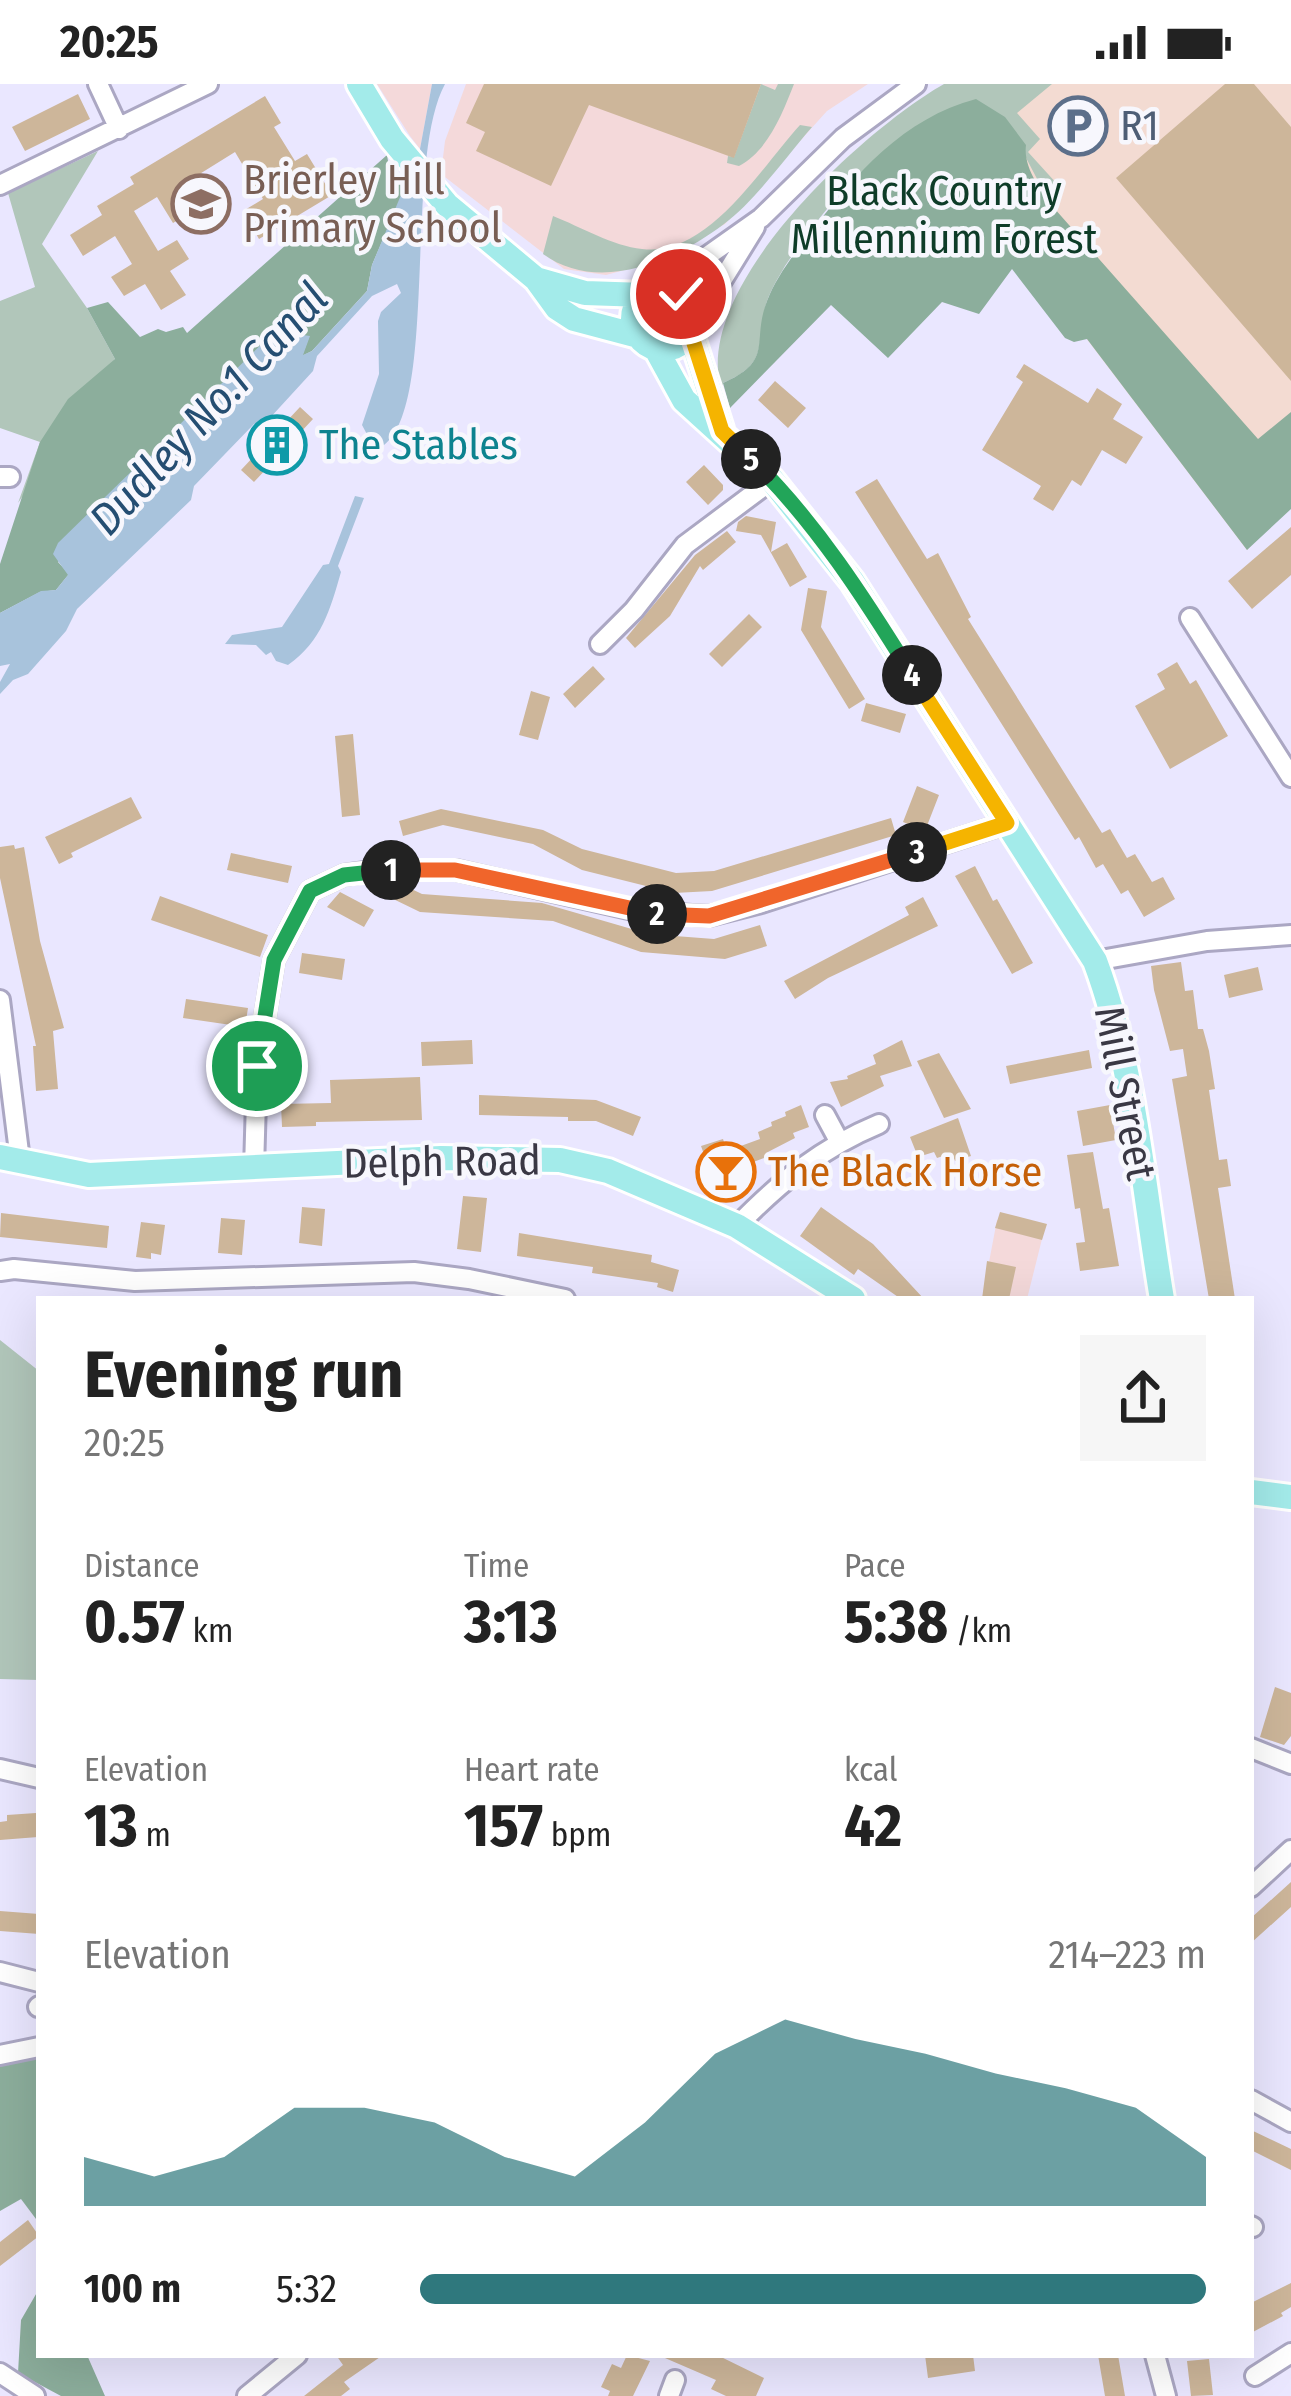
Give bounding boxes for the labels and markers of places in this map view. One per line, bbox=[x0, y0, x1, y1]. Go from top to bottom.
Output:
parking icon: R1 bbox=[1047, 95, 1109, 157]
place label: R1 bbox=[1120, 101, 1159, 151]
place label: Brierley Hill Primary School bbox=[243, 155, 502, 253]
school or university icon: Brierley Hill Primary School bbox=[170, 173, 232, 235]
pin bbox=[630, 243, 732, 345]
building icon: The Stables bbox=[246, 414, 308, 476]
place label: The Stables bbox=[319, 420, 518, 470]
pin: 5 bbox=[721, 429, 781, 489]
pin: 4 bbox=[882, 645, 942, 705]
pin: 3 bbox=[887, 822, 947, 882]
pin: 1 bbox=[361, 840, 421, 900]
pin: 2 bbox=[627, 884, 687, 944]
pin bbox=[206, 1015, 308, 1117]
bar icon: The Black Horse bbox=[695, 1141, 757, 1203]
place label: The Black Horse bbox=[768, 1147, 1042, 1197]

